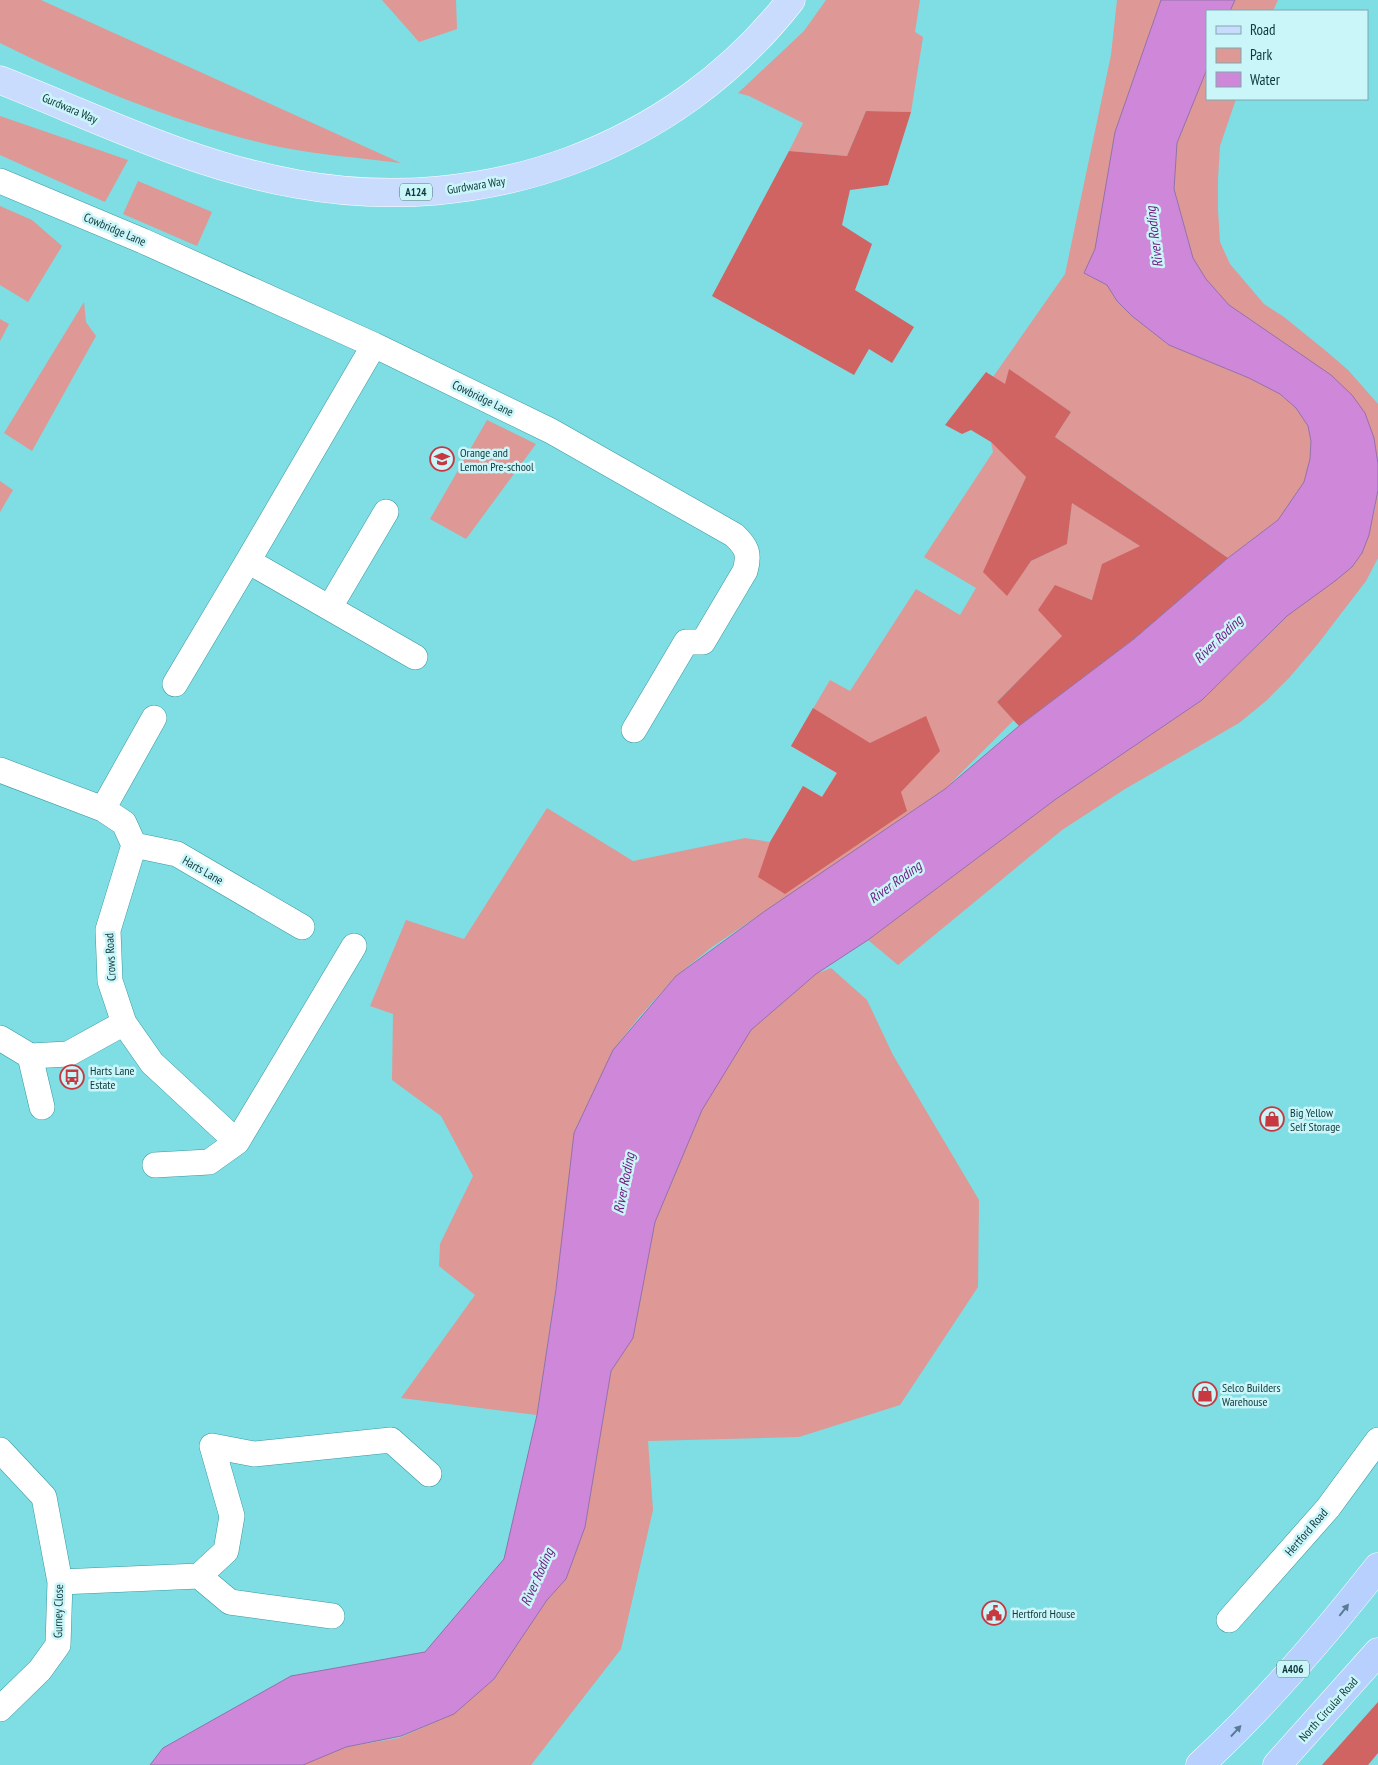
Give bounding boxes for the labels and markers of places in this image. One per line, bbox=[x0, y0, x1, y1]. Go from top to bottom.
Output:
place label: Orange and Lemon Pre-school bbox=[460, 445, 534, 474]
school or university icon: Orange and Lemon Pre-school bbox=[429, 446, 455, 472]
place label: Harts Lane Estate bbox=[90, 1063, 135, 1092]
bus stop icon: Harts Lane Estate bbox=[59, 1064, 85, 1090]
place label: Big Yellow Self Storage bbox=[1290, 1105, 1340, 1134]
shop icon: Big Yellow Self Storage bbox=[1259, 1106, 1285, 1132]
place label: Selco Builders Warehouse bbox=[1222, 1380, 1280, 1409]
shop icon: Selco Builders Warehouse bbox=[1192, 1381, 1218, 1407]
public building icon: Hertford House bbox=[981, 1600, 1007, 1626]
place label: Hertford House bbox=[1012, 1606, 1075, 1621]

